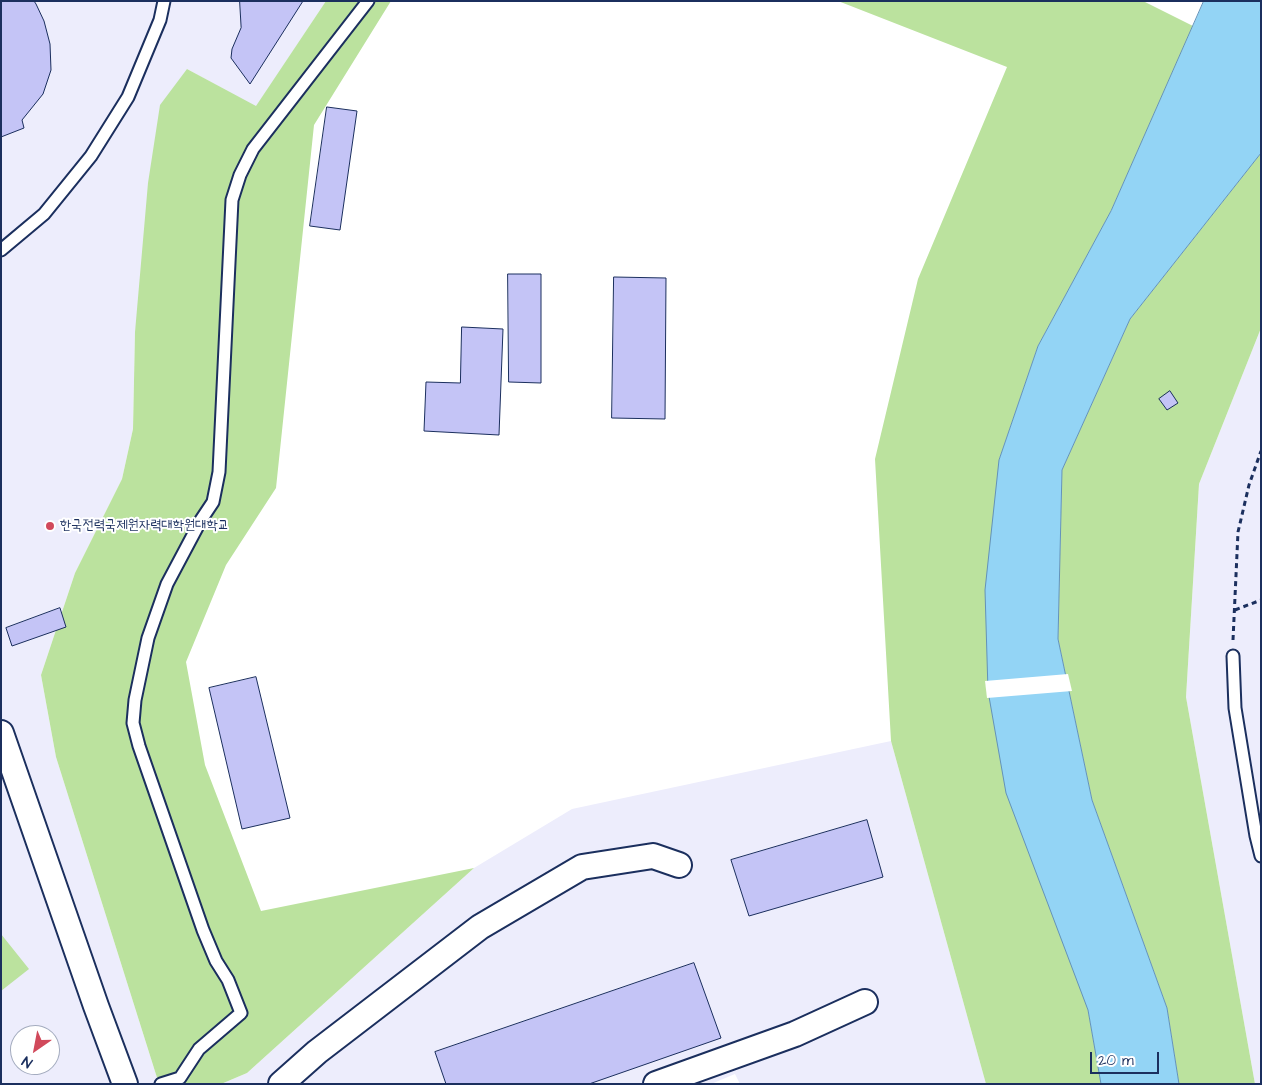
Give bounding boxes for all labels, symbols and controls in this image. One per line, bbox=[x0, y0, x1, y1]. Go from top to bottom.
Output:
place label: 한국전력국제원자력대학원대학교 bbox=[60, 518, 229, 534]
marker: 한국전력국제원자력대학원대학교 bbox=[44, 520, 56, 532]
north arrow bbox=[10, 1025, 60, 1075]
scale bar bbox=[1092, 1042, 1161, 1074]
text: 20 m bbox=[1098, 1050, 1134, 1071]
text: N bbox=[18, 1051, 37, 1073]

